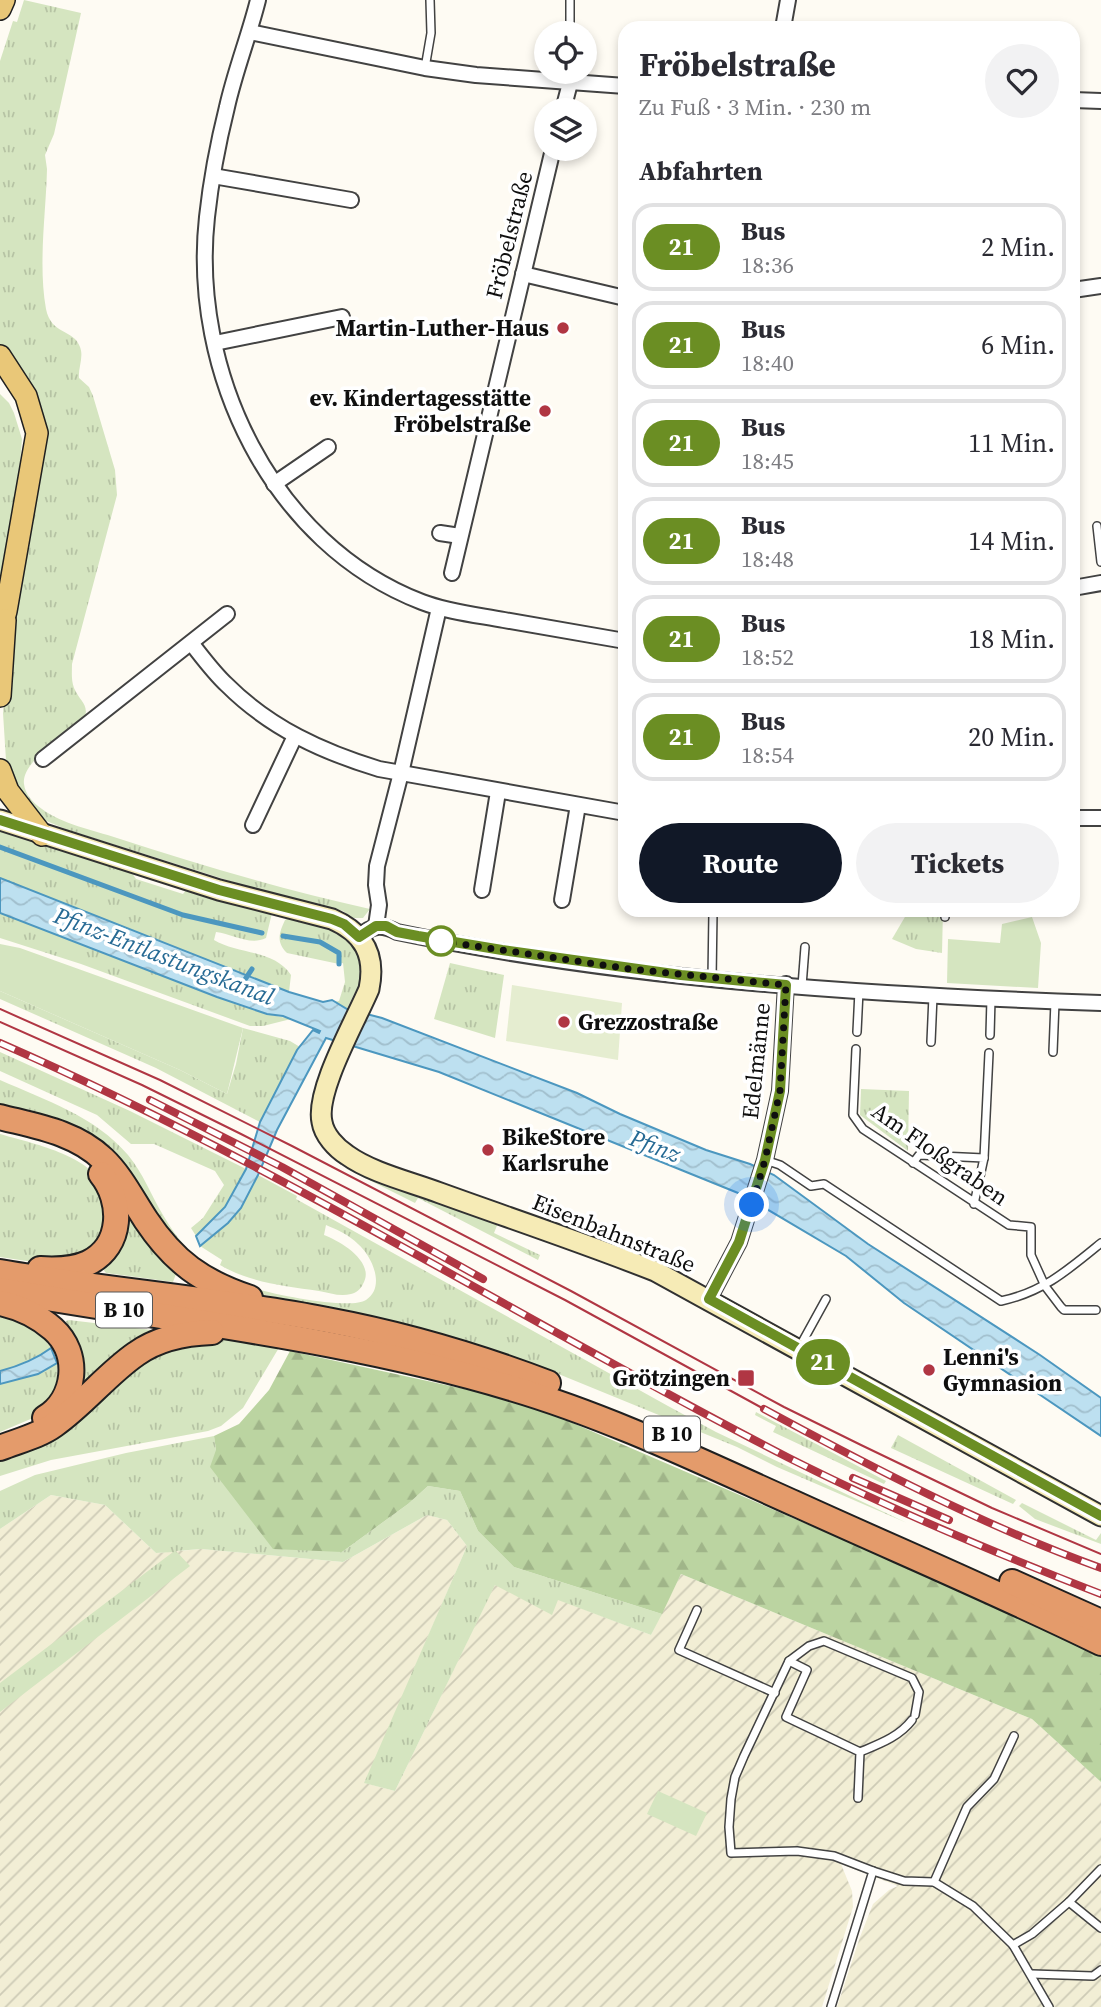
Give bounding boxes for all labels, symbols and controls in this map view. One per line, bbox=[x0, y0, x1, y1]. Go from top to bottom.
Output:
map controls bbox=[534, 21, 597, 161]
button: locate bbox=[534, 21, 597, 84]
text: Fröbelstraße bbox=[639, 42, 836, 87]
button: heart bbox=[985, 44, 1059, 118]
text: Zu Fuß · 3 Min. · 230 m bbox=[639, 91, 871, 123]
button: layers bbox=[534, 98, 597, 161]
text: Abfahrten bbox=[639, 153, 763, 189]
street label: Fröbelstraße bbox=[478, 168, 540, 302]
text: Bus bbox=[741, 213, 785, 249]
text: 2 Min. bbox=[981, 229, 1055, 265]
text: 21 bbox=[668, 230, 695, 263]
text: 18:36 bbox=[741, 249, 794, 281]
text: Bus bbox=[741, 311, 785, 347]
place label: Martin-Luther-Haus bbox=[335, 312, 549, 344]
marker: Martin-Luther-Haus bbox=[555, 320, 571, 336]
text: 6 Min. bbox=[981, 327, 1055, 363]
text: 21 bbox=[668, 328, 695, 361]
text: 18:40 bbox=[741, 347, 794, 379]
place label: ev. Kindertagesstätte Fröbelstraße bbox=[310, 382, 531, 440]
marker: ev. Kindertagesstätte Fröbelstraße bbox=[537, 403, 553, 419]
text: Bus bbox=[741, 409, 785, 445]
text: 11 Min. bbox=[968, 425, 1055, 461]
text: 21 bbox=[668, 426, 695, 459]
text: 18:45 bbox=[741, 445, 794, 477]
text: Bus bbox=[741, 507, 785, 543]
text: 14 Min. bbox=[968, 523, 1055, 559]
text: 21 bbox=[668, 524, 695, 557]
text: 18:48 bbox=[741, 543, 794, 575]
text: Bus bbox=[741, 605, 785, 641]
text: 18 Min. bbox=[968, 621, 1055, 657]
text: 21 bbox=[668, 622, 695, 655]
text: 18:52 bbox=[741, 641, 794, 673]
text: Bus bbox=[741, 703, 785, 739]
text: 20 Min. bbox=[968, 719, 1055, 755]
text: 21 bbox=[668, 720, 695, 753]
text: 18:54 bbox=[741, 739, 794, 771]
button: Route bbox=[639, 823, 842, 903]
button: Tickets bbox=[856, 823, 1059, 903]
water label: Pfinz-Entlastungskanal bbox=[48, 898, 279, 1013]
unlabelled marker bbox=[426, 926, 456, 956]
street label: Edelmänne bbox=[734, 1001, 778, 1121]
place label: Grezzostraße bbox=[578, 1006, 718, 1038]
marker: Grezzostraße bbox=[556, 1014, 572, 1030]
street label: Am Floßgraben bbox=[865, 1095, 1015, 1213]
water label: Pfinz bbox=[624, 1120, 686, 1171]
place label: BikeStore Karlsruhe bbox=[502, 1121, 609, 1179]
marker: BikeStore Karlsruhe bbox=[480, 1142, 496, 1158]
street label: Eisenbahnstraße bbox=[528, 1186, 700, 1280]
your location bbox=[734, 1187, 769, 1222]
road number: B 10 bbox=[96, 1292, 152, 1328]
line badge: 21 bbox=[792, 1339, 854, 1385]
place label: Lenni's Gymnasion bbox=[943, 1341, 1062, 1399]
text: 21 bbox=[810, 1345, 836, 1378]
place label: Grötzingen bbox=[612, 1362, 730, 1394]
marker: Lenni's Gymnasion bbox=[921, 1362, 937, 1378]
marker: Grötzingen bbox=[736, 1368, 756, 1388]
road number: B 10 bbox=[644, 1416, 700, 1452]

